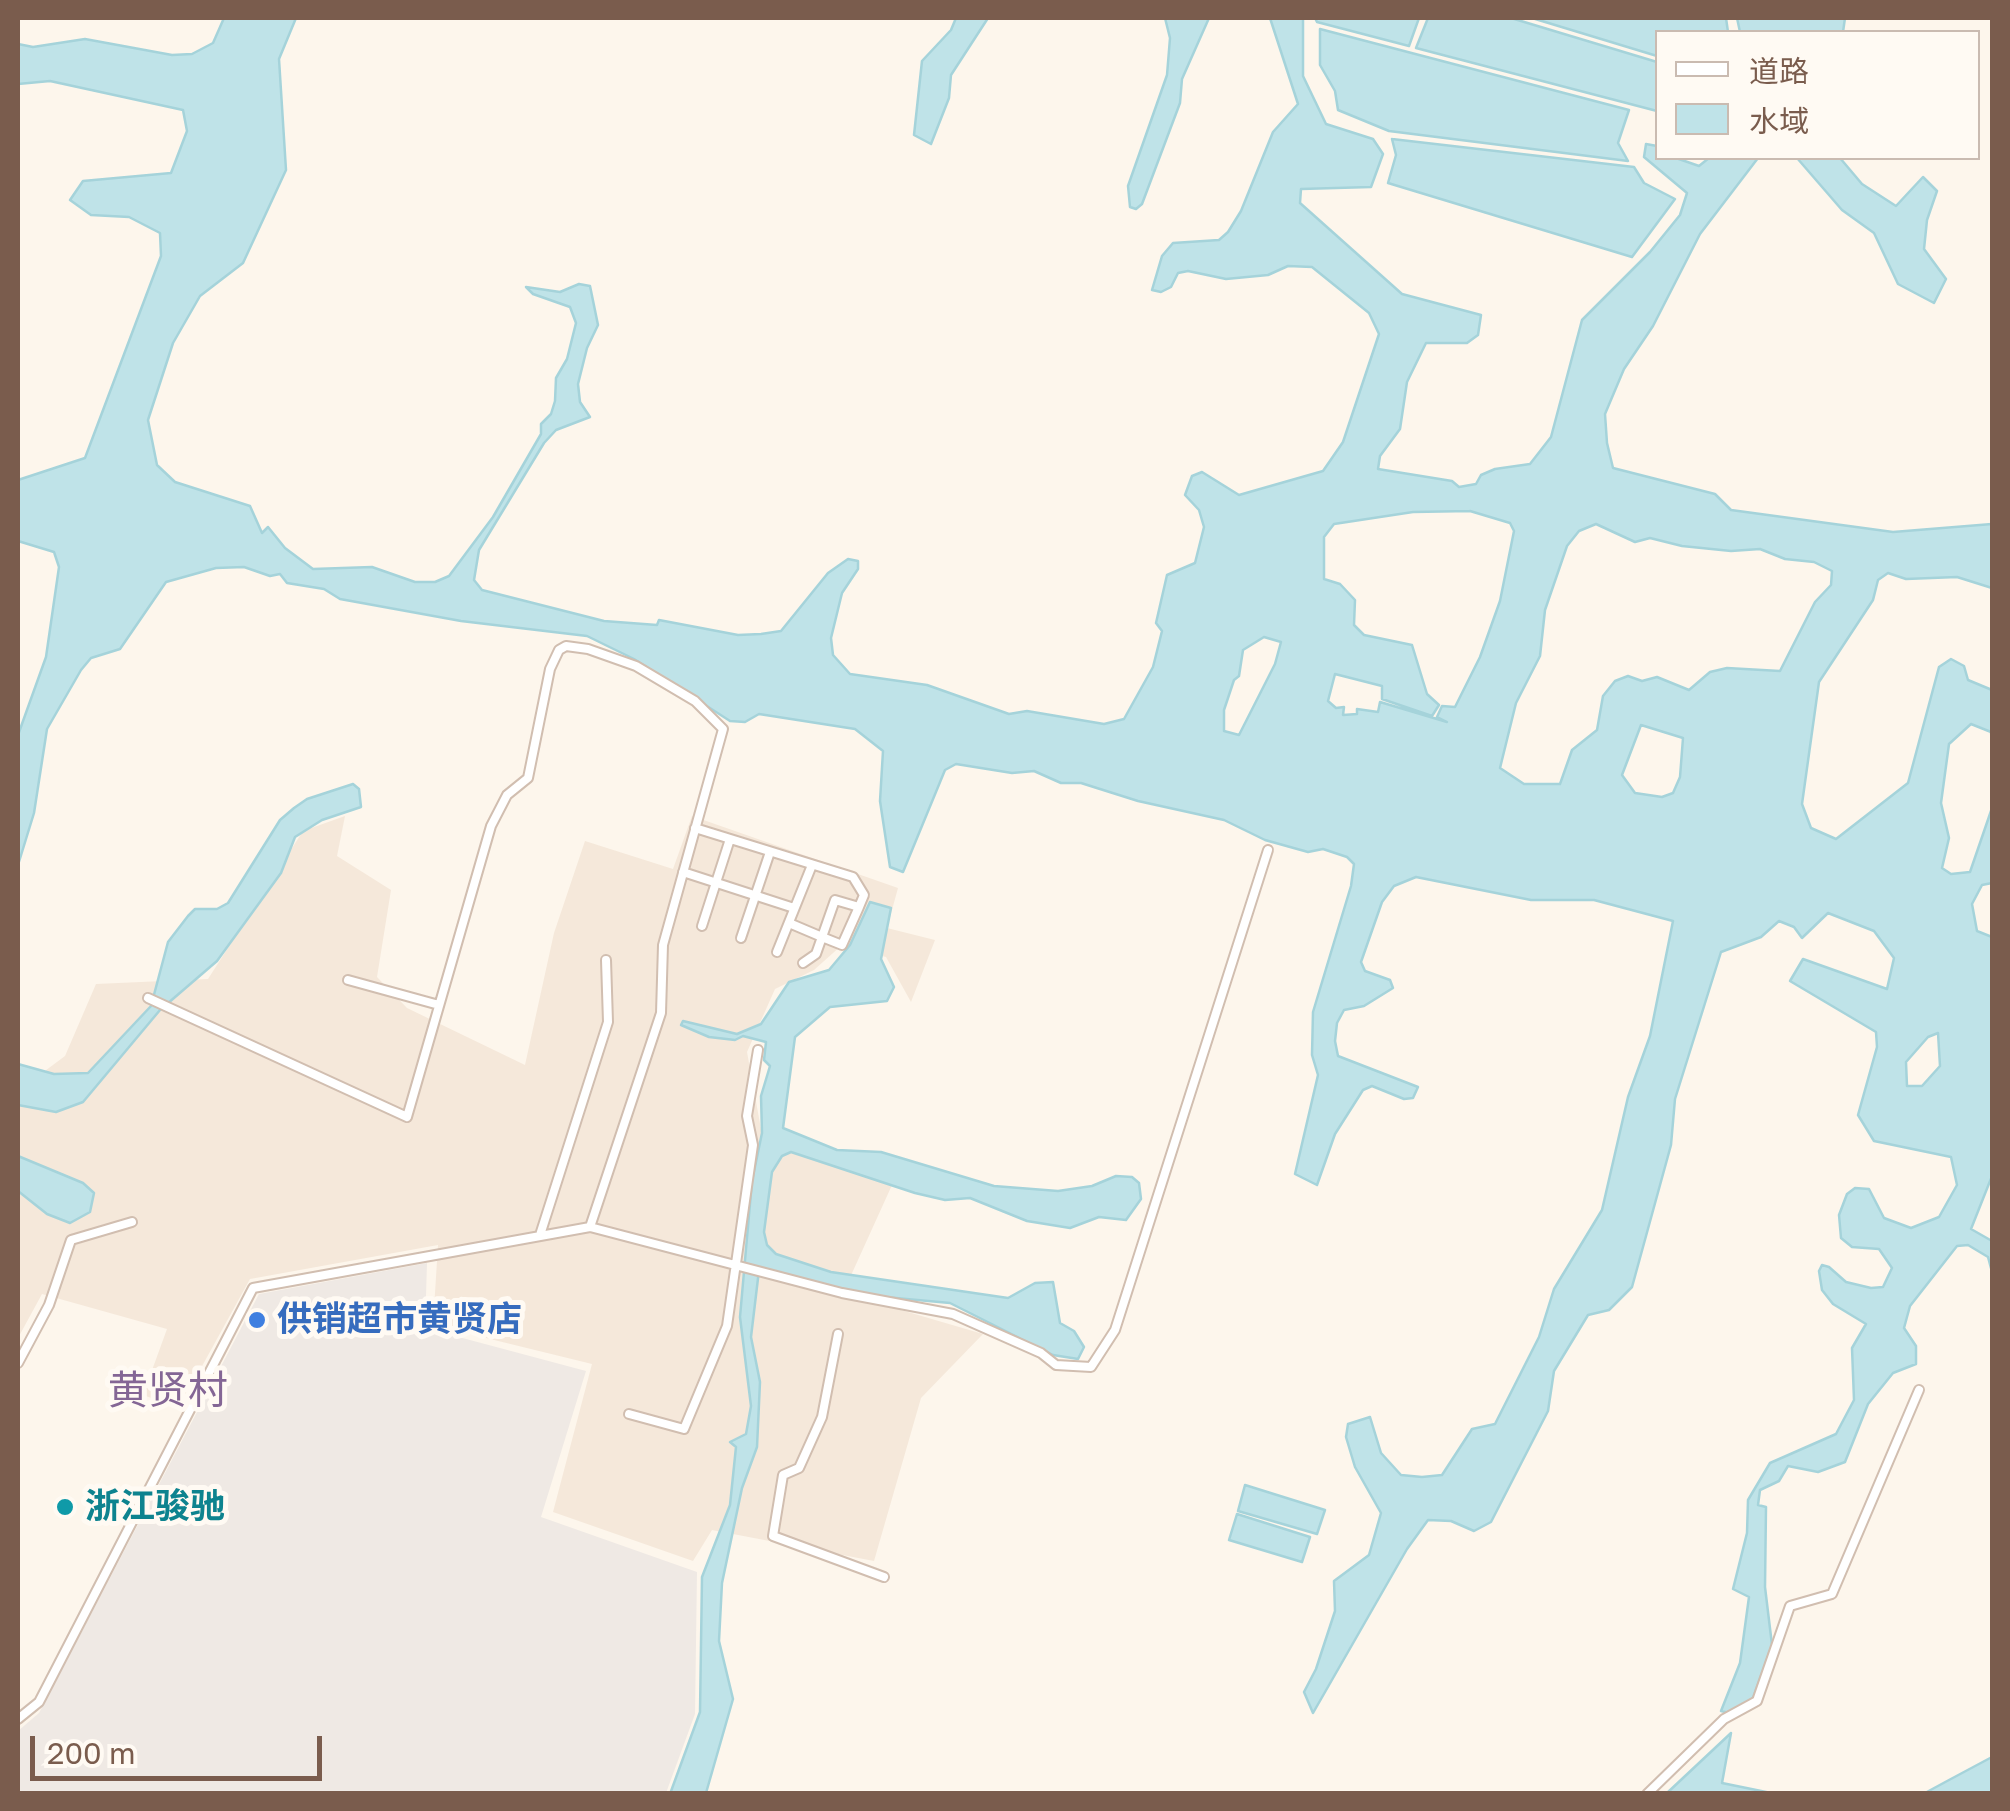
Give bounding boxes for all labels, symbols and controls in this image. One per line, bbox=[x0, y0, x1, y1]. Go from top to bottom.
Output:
legend bbox=[1655, 30, 1980, 160]
text: 道路 bbox=[1749, 53, 1809, 89]
text: 水域 bbox=[1749, 103, 1809, 139]
place label: 供销超市黄贤店 bbox=[277, 1299, 522, 1341]
marker: 供销超市黄贤店 bbox=[246, 1309, 268, 1331]
district label: 黄贤村 bbox=[108, 1367, 228, 1415]
place label: 浙江骏驰 bbox=[85, 1486, 225, 1528]
marker: 浙江骏驰 bbox=[54, 1496, 76, 1518]
scale bar bbox=[35, 1716, 328, 1778]
text: 200 m bbox=[47, 1735, 136, 1771]

